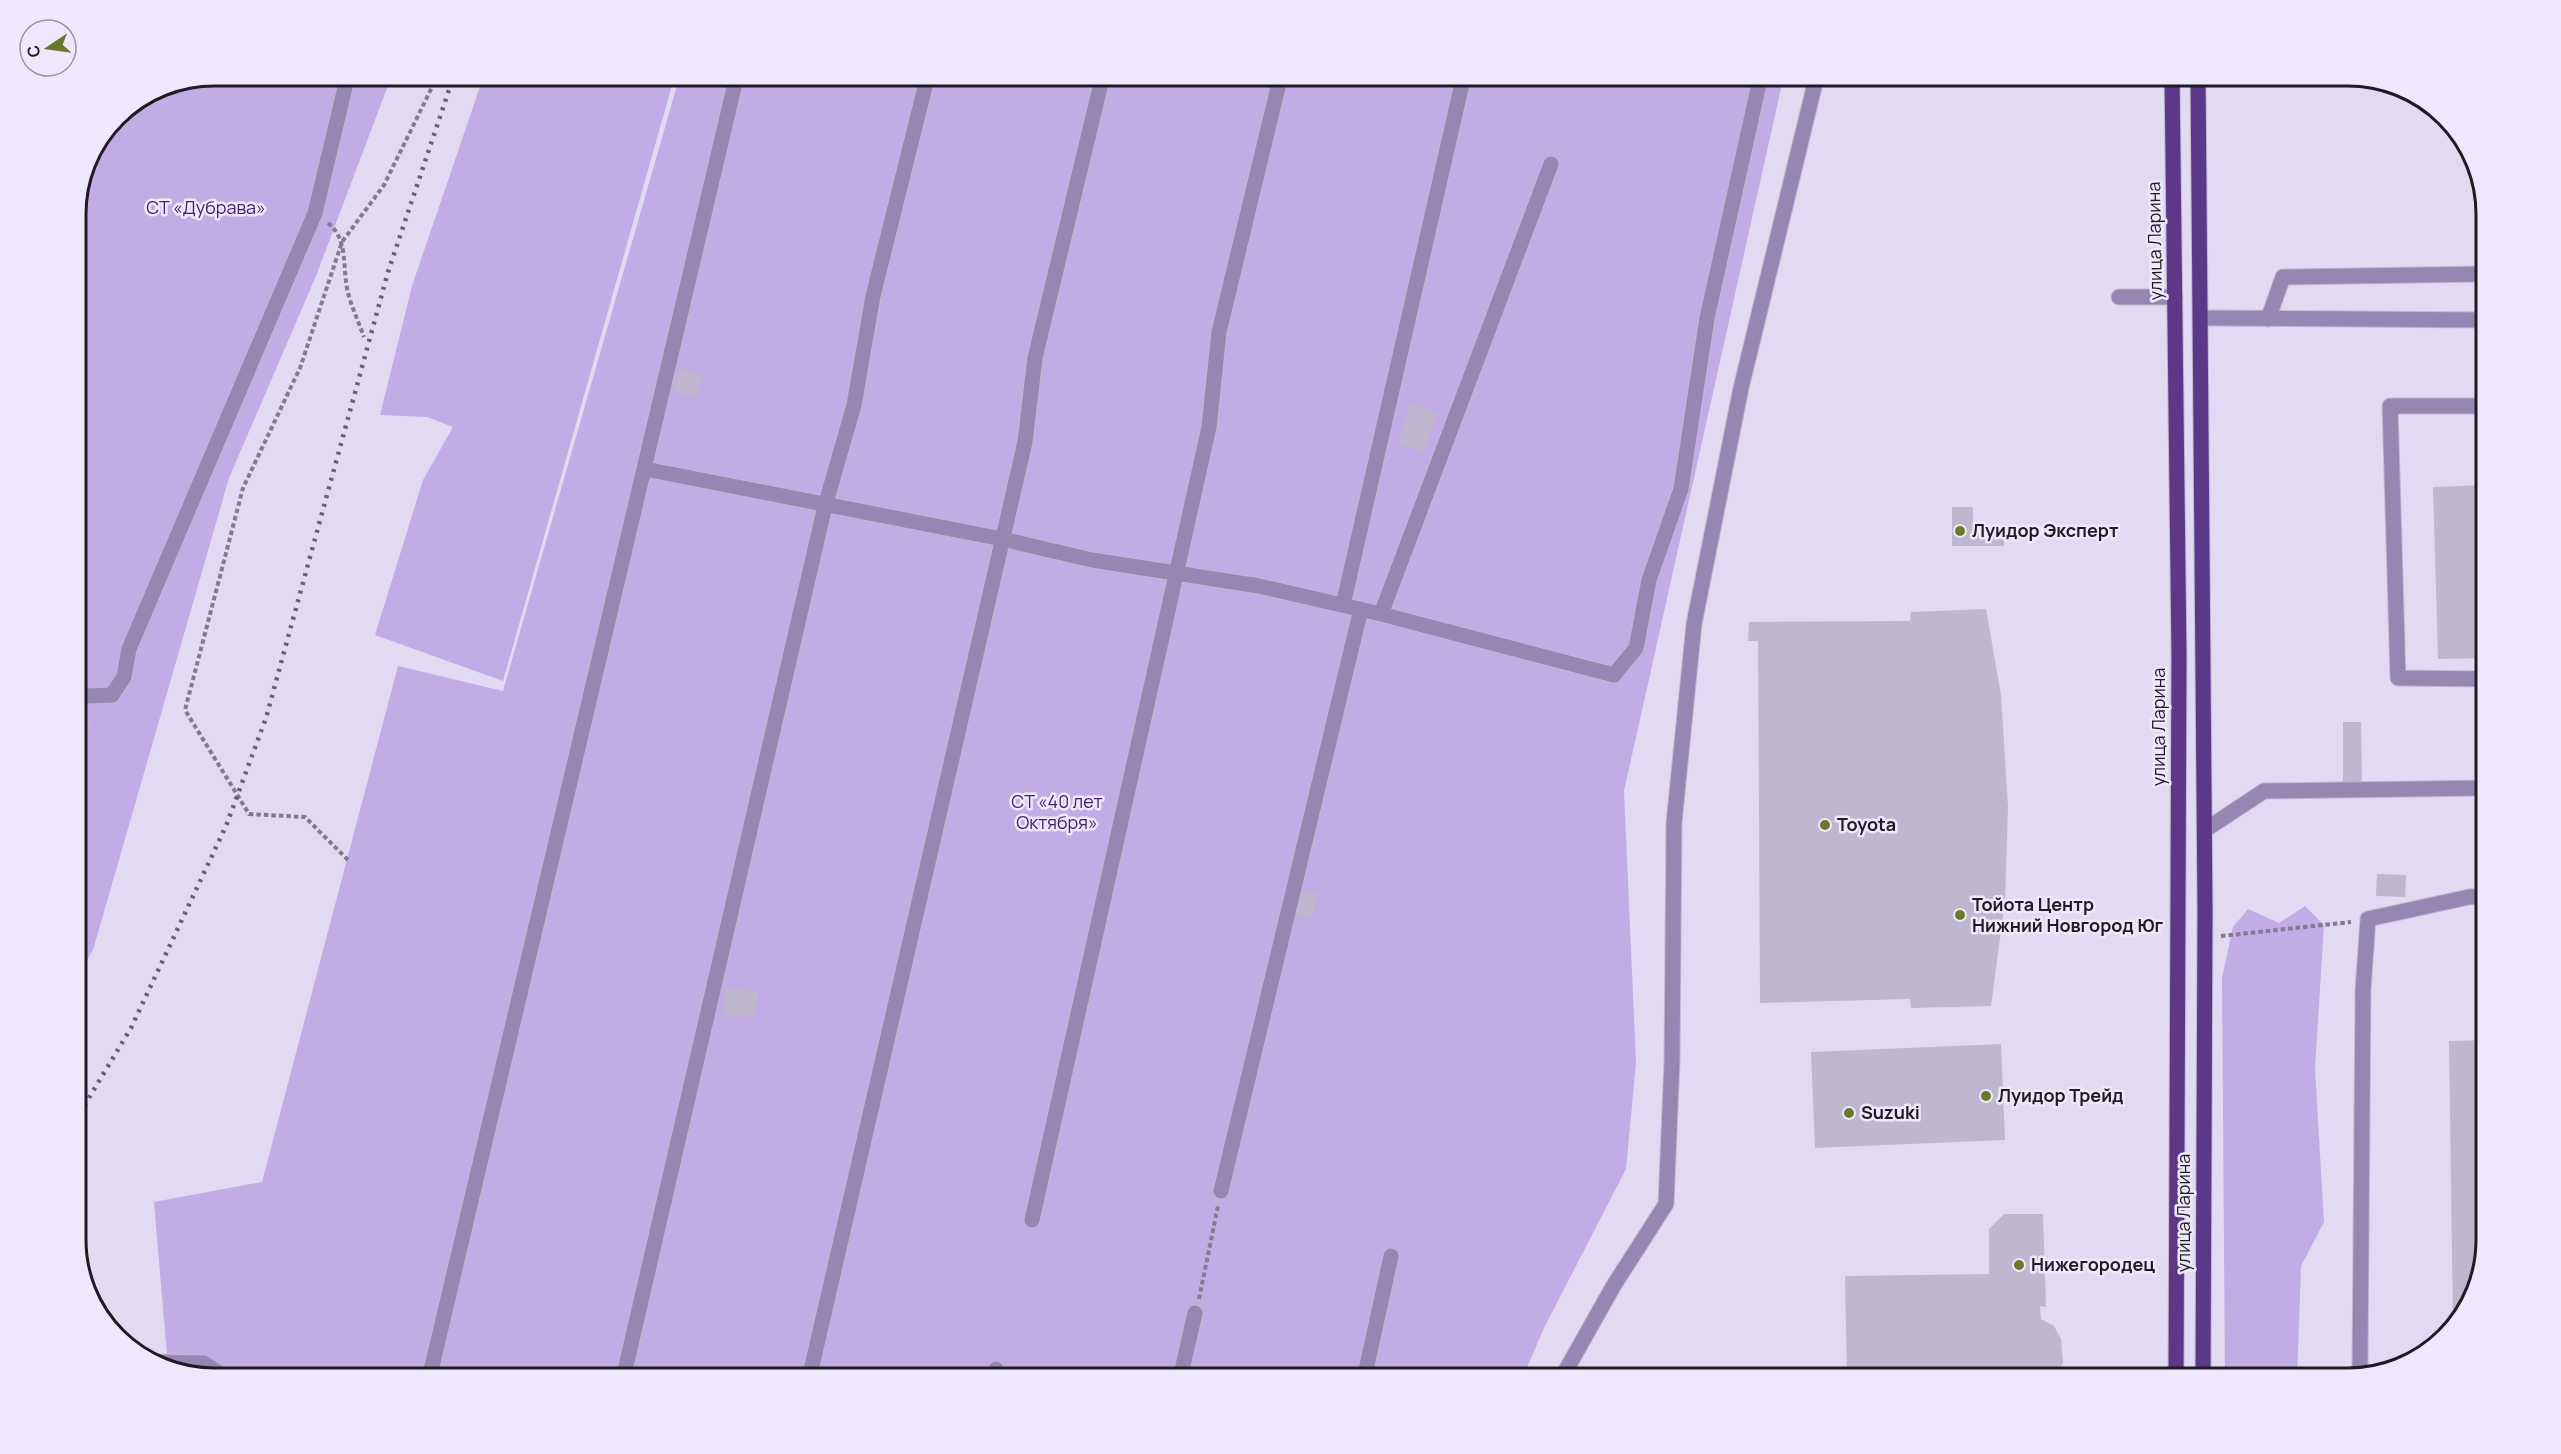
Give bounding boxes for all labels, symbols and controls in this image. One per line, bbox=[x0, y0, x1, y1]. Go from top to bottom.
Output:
north arrow bbox=[18, 18, 78, 78]
text: С bbox=[21, 43, 45, 60]
street label: улица Ларина bbox=[2141, 182, 2167, 301]
park label: СТ «Дубрава» bbox=[146, 195, 266, 219]
place label: Луидор Эксперт bbox=[1972, 518, 2119, 542]
marker: Луидор Эксперт bbox=[1953, 524, 1967, 538]
street label: улица Ларина bbox=[2146, 668, 2170, 786]
park label: СТ «40 лет Октября» bbox=[1011, 789, 1103, 834]
place label: Toyota bbox=[1837, 812, 1896, 836]
marker: Toyota bbox=[1818, 818, 1832, 832]
place label: Тойота Центр Нижний Новгород Юг bbox=[1972, 892, 2163, 937]
marker: Тойота Центр Нижний Новгород Юг bbox=[1953, 908, 1967, 922]
place label: Луидор Трейд bbox=[1998, 1083, 2124, 1107]
marker: Луидор Трейд bbox=[1979, 1089, 1993, 1103]
place label: Suzuki bbox=[1861, 1100, 1920, 1124]
marker: Suzuki bbox=[1842, 1106, 1856, 1120]
street label: улица Ларина bbox=[2171, 1154, 2195, 1272]
place label: Нижегородец bbox=[2031, 1252, 2155, 1276]
marker: Нижегородец bbox=[2012, 1258, 2026, 1272]

